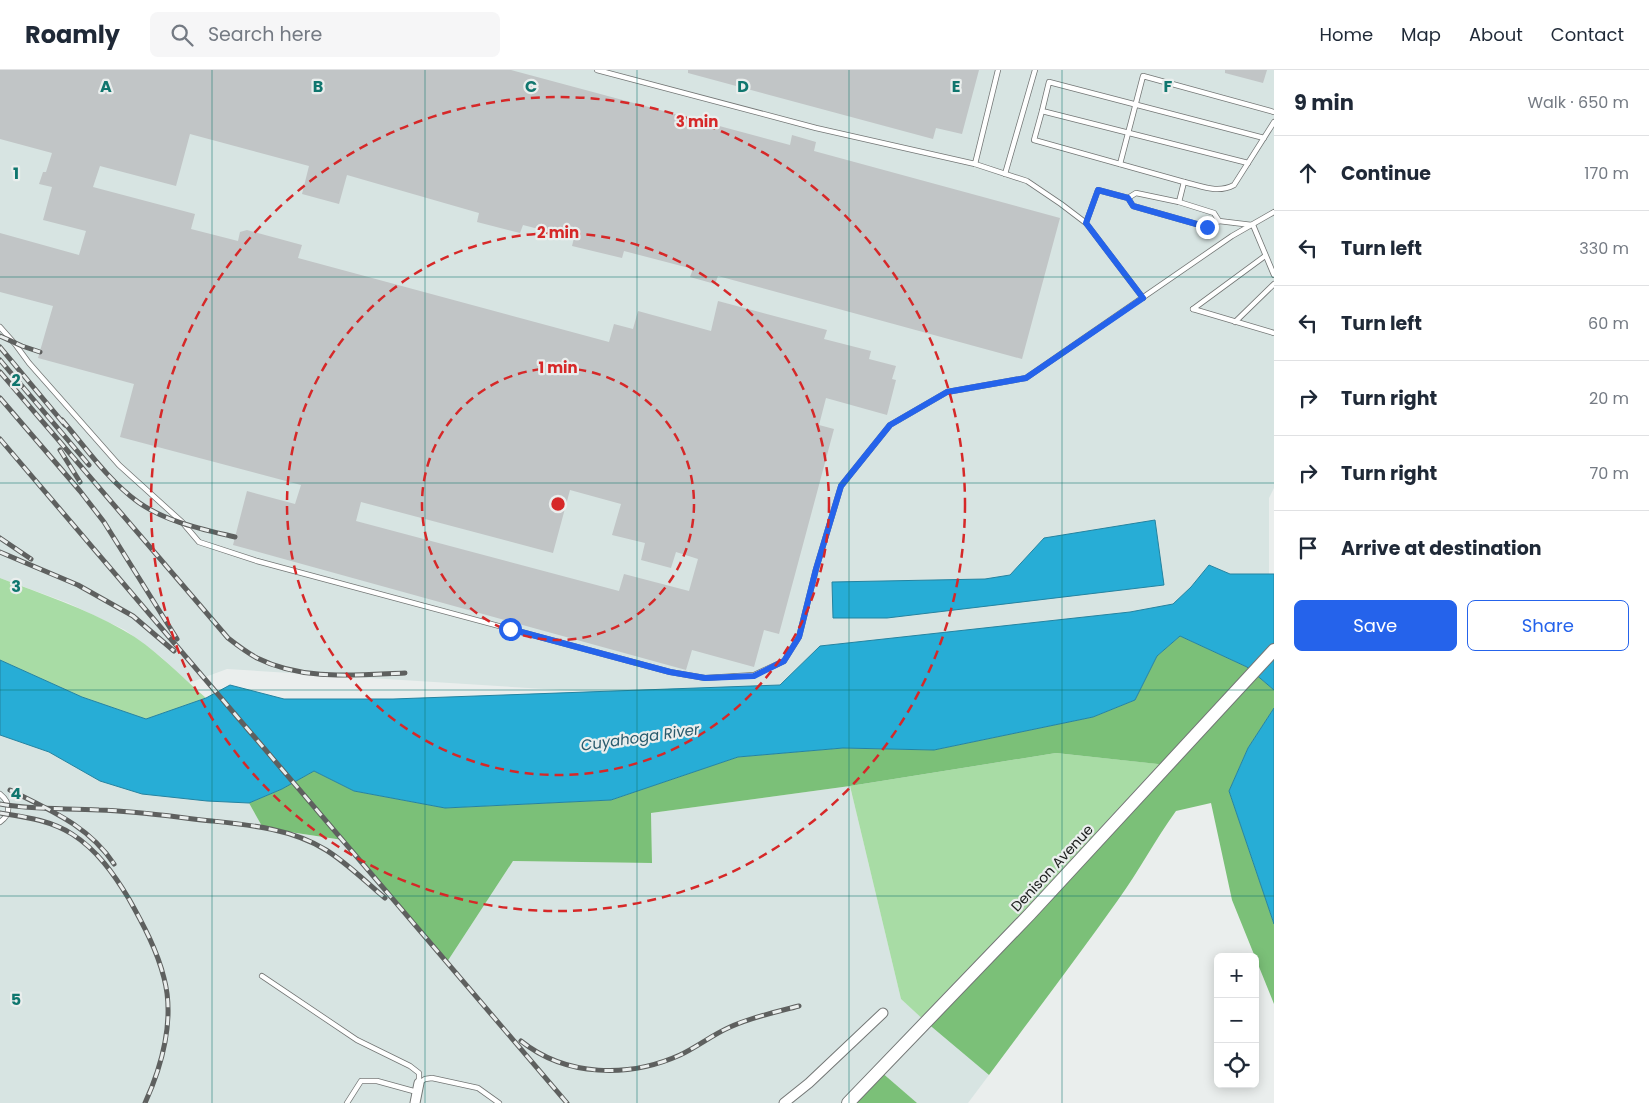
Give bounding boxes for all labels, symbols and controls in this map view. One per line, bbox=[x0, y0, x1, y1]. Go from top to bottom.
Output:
search box bbox=[150, 12, 500, 57]
text: Roamly bbox=[25, 18, 120, 51]
icon: search bbox=[168, 21, 196, 49]
text: Search here bbox=[208, 21, 322, 48]
text: Home bbox=[1319, 22, 1373, 47]
text: Map bbox=[1401, 22, 1441, 47]
text: About bbox=[1469, 22, 1523, 47]
text: Contact bbox=[1551, 22, 1624, 47]
text: A bbox=[100, 75, 112, 98]
text: B bbox=[313, 75, 323, 98]
text: C bbox=[525, 75, 537, 98]
text: D bbox=[737, 75, 749, 98]
text: E bbox=[952, 75, 960, 98]
text: F bbox=[1164, 75, 1173, 98]
text: 9 min bbox=[1294, 88, 1354, 117]
text: Walk · 650 m bbox=[1527, 91, 1629, 114]
text: 3 min bbox=[676, 111, 718, 132]
icon: ahead bbox=[1294, 159, 1322, 187]
text: Continue bbox=[1341, 160, 1431, 187]
text: 1 bbox=[13, 162, 19, 185]
text: 170 m bbox=[1584, 162, 1629, 185]
route end bbox=[1196, 216, 1219, 239]
text: 2 min bbox=[537, 222, 579, 243]
icon: left bbox=[1294, 234, 1322, 262]
text: Turn left bbox=[1341, 235, 1422, 262]
text: 330 m bbox=[1579, 237, 1629, 260]
icon: left bbox=[1294, 309, 1322, 337]
text: Turn left bbox=[1341, 310, 1422, 337]
text: 60 m bbox=[1588, 312, 1629, 335]
text: 1 min bbox=[538, 357, 578, 378]
text: 2 bbox=[11, 369, 21, 392]
icon: right bbox=[1294, 384, 1322, 412]
text: Turn right bbox=[1341, 385, 1437, 412]
text: 20 m bbox=[1589, 387, 1629, 410]
icon: right bbox=[1294, 459, 1322, 487]
text: Turn right bbox=[1341, 460, 1437, 487]
text: 70 m bbox=[1589, 462, 1629, 485]
centre of rings bbox=[549, 495, 567, 513]
icon: arrive bbox=[1294, 534, 1322, 562]
text: Arrive at destination bbox=[1341, 535, 1542, 562]
text: 3 bbox=[11, 575, 21, 598]
button: Save bbox=[1294, 600, 1457, 651]
button: Share bbox=[1467, 600, 1629, 651]
route start bbox=[499, 618, 522, 641]
water label: Cuyahoga River bbox=[579, 718, 701, 756]
text: 4 bbox=[11, 782, 22, 805]
street label: Denison Avenue bbox=[1006, 820, 1098, 916]
map controls bbox=[1214, 953, 1259, 1088]
button: + bbox=[1214, 953, 1259, 998]
text: 5 bbox=[11, 988, 21, 1011]
button: − bbox=[1214, 998, 1259, 1043]
button: locate bbox=[1214, 1043, 1259, 1088]

